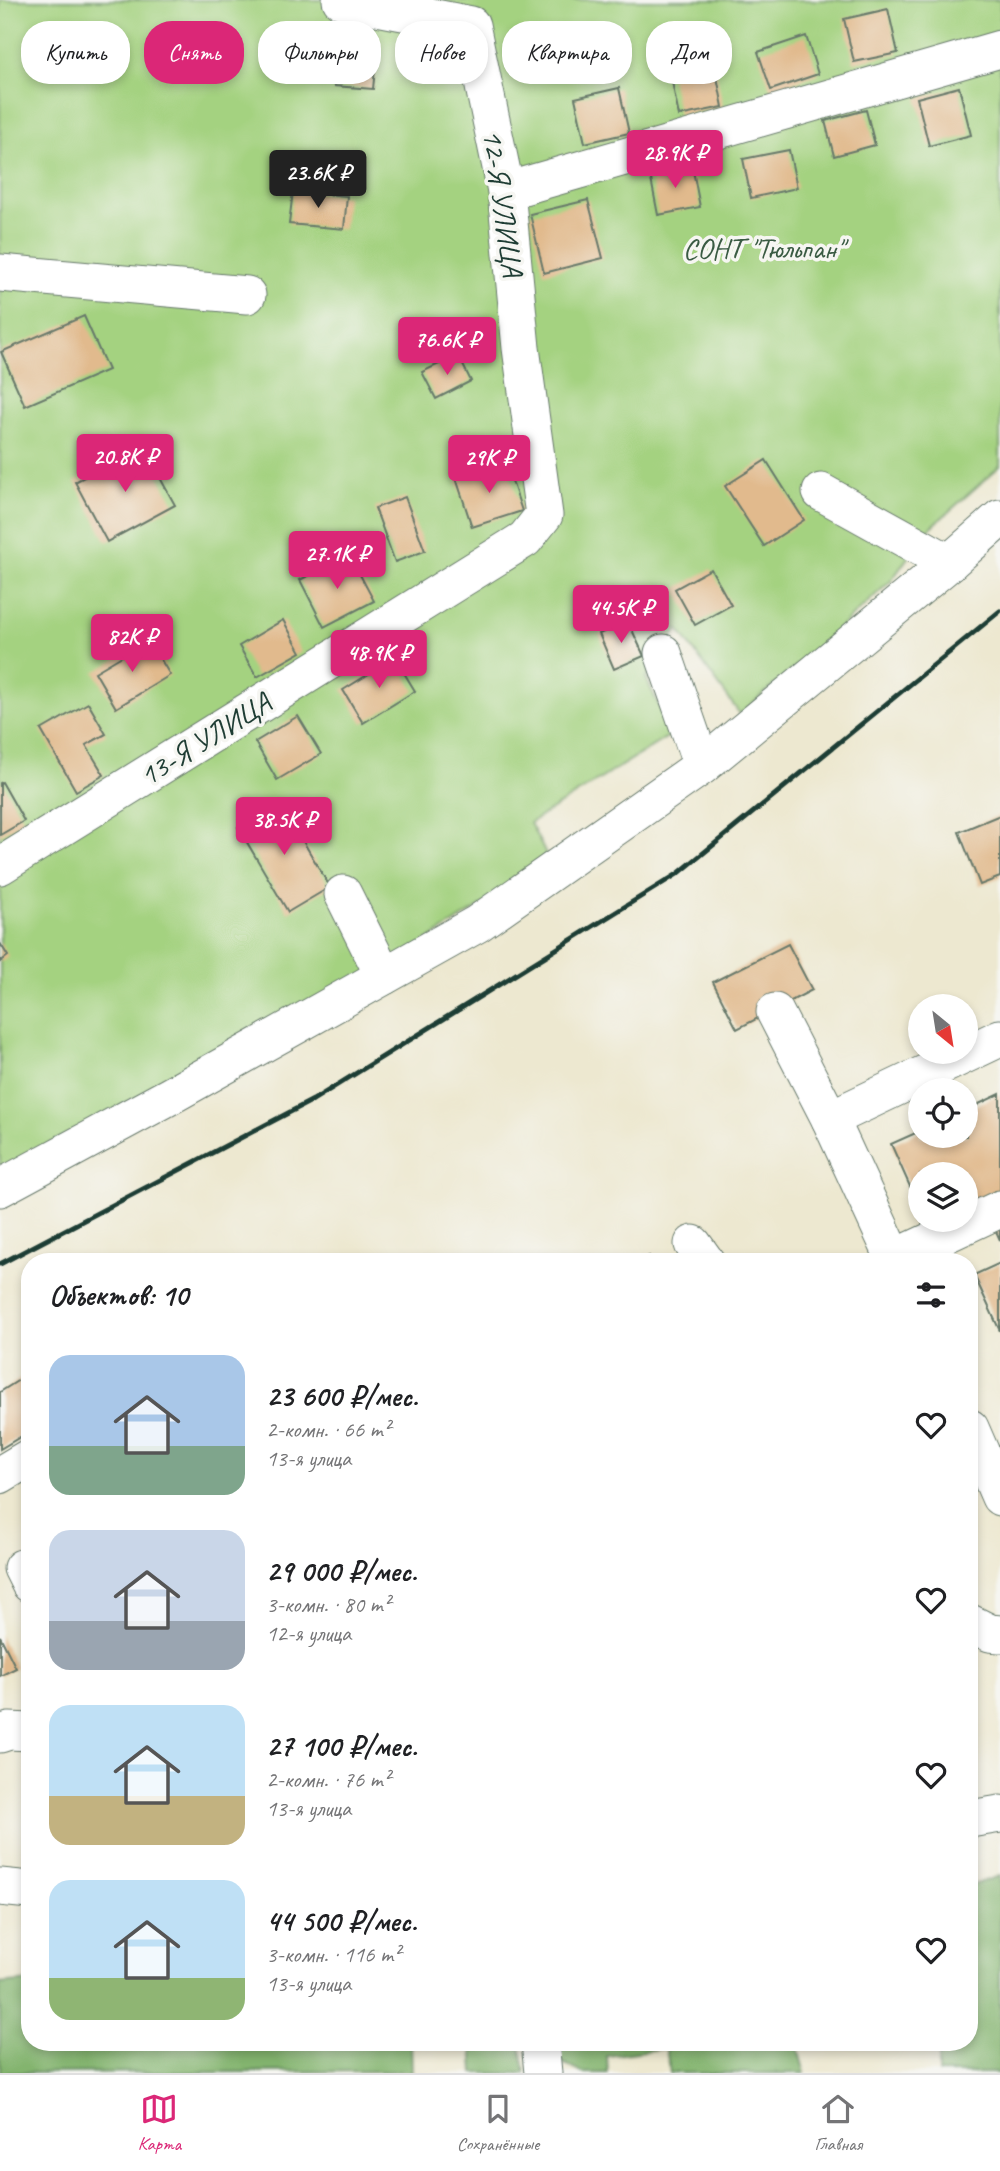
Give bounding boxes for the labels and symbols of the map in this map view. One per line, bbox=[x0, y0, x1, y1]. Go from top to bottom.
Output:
street label: 12-Я УЛИЦА bbox=[474, 127, 532, 281]
pin: 28.9K ₽ bbox=[610, 130, 740, 190]
pin: 23.6K ₽ bbox=[253, 150, 383, 210]
park label: СОНТ "Тюльпан" bbox=[683, 229, 849, 267]
pin: 76.6K ₽ bbox=[382, 318, 512, 377]
pin: 20.8K ₽ bbox=[60, 434, 190, 494]
pin: 29K ₽ bbox=[440, 435, 538, 495]
pin: 27.1K ₽ bbox=[272, 532, 402, 591]
pin: 44.5K ₽ bbox=[556, 586, 686, 645]
pin: 82K ₽ bbox=[83, 614, 181, 674]
pin: 48.9K ₽ bbox=[314, 630, 444, 690]
street label: 13-Я УЛИЦА bbox=[132, 683, 279, 794]
pin: 38.5K ₽ bbox=[219, 798, 349, 857]
north arrow bbox=[908, 994, 978, 1064]

